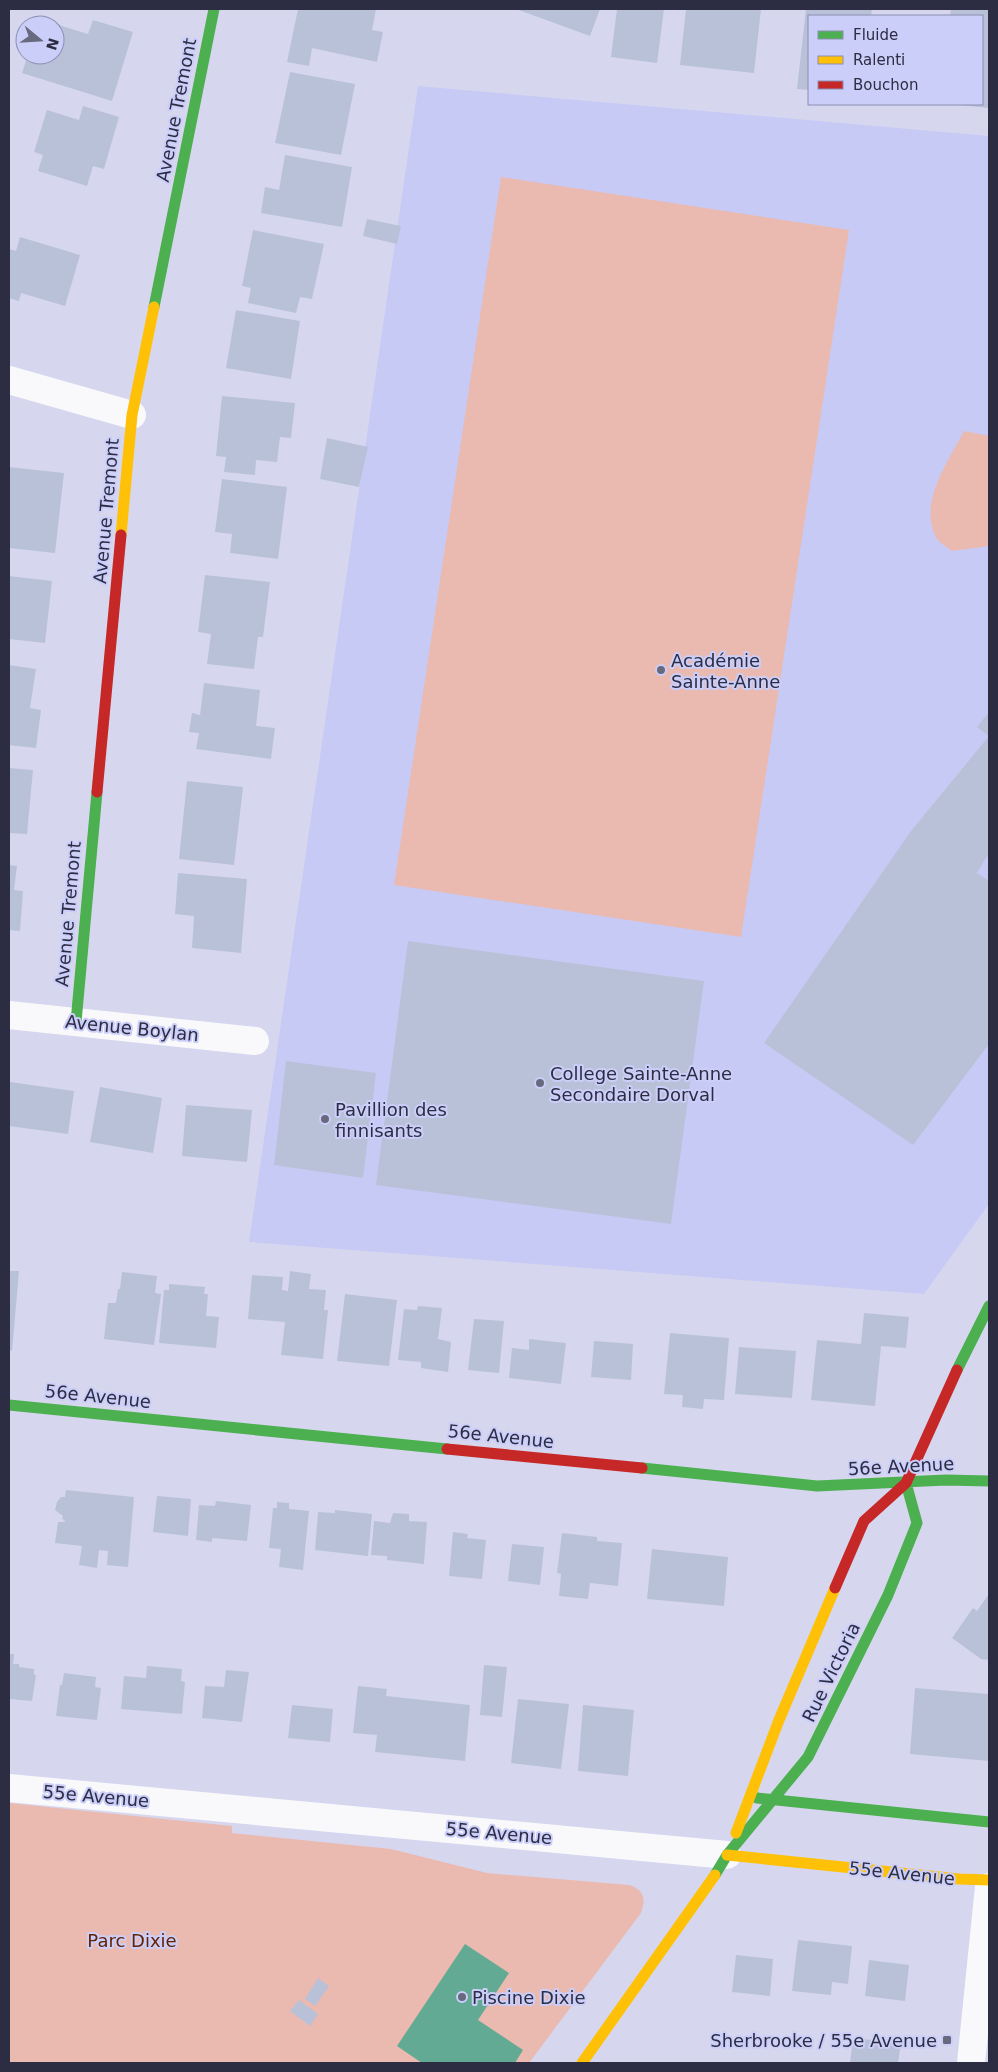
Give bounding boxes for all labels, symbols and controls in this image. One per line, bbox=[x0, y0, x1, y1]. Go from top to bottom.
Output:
north arrow bbox=[15, 15, 65, 65]
legend bbox=[808, 15, 983, 105]
text: Fluide bbox=[853, 26, 898, 44]
text: N bbox=[43, 36, 62, 52]
street label: Avenue Tremont bbox=[152, 36, 200, 184]
text: Ralenti bbox=[853, 51, 905, 69]
text: Bouchon bbox=[853, 76, 918, 94]
street label: Avenue Tremont bbox=[89, 437, 123, 585]
place label: Académie Sainte-Anne bbox=[671, 650, 780, 692]
marker: Académie Sainte-Anne bbox=[655, 664, 667, 676]
street label: Avenue Tremont bbox=[51, 840, 85, 988]
street label: Avenue Boylan bbox=[64, 1011, 200, 1045]
place label: College Sainte-Anne Secondaire Dorval bbox=[550, 1063, 732, 1105]
marker: College Sainte-Anne Secondaire Dorval bbox=[534, 1077, 546, 1089]
place label: Pavillion des finnisants bbox=[335, 1099, 447, 1141]
marker: Pavillion des finnisants bbox=[319, 1113, 331, 1125]
street label: 56e Avenue bbox=[44, 1380, 152, 1412]
street label: 56e Avenue bbox=[447, 1420, 555, 1452]
street label: 56e Avenue bbox=[847, 1453, 955, 1479]
street label: Rue Victoria bbox=[798, 1619, 864, 1725]
street label: 55e Avenue bbox=[42, 1781, 150, 1811]
street label: 55e Avenue bbox=[445, 1818, 553, 1848]
street label: 55e Avenue bbox=[848, 1857, 956, 1889]
park label: Parc Dixie bbox=[87, 1930, 177, 1951]
place label: Piscine Dixie bbox=[472, 1987, 586, 2008]
marker: Piscine Dixie bbox=[456, 1991, 468, 2003]
place label: Sherbrooke / 55e Avenue bbox=[710, 2030, 937, 2051]
marker: Sherbrooke / 55e Avenue bbox=[941, 2034, 953, 2046]

